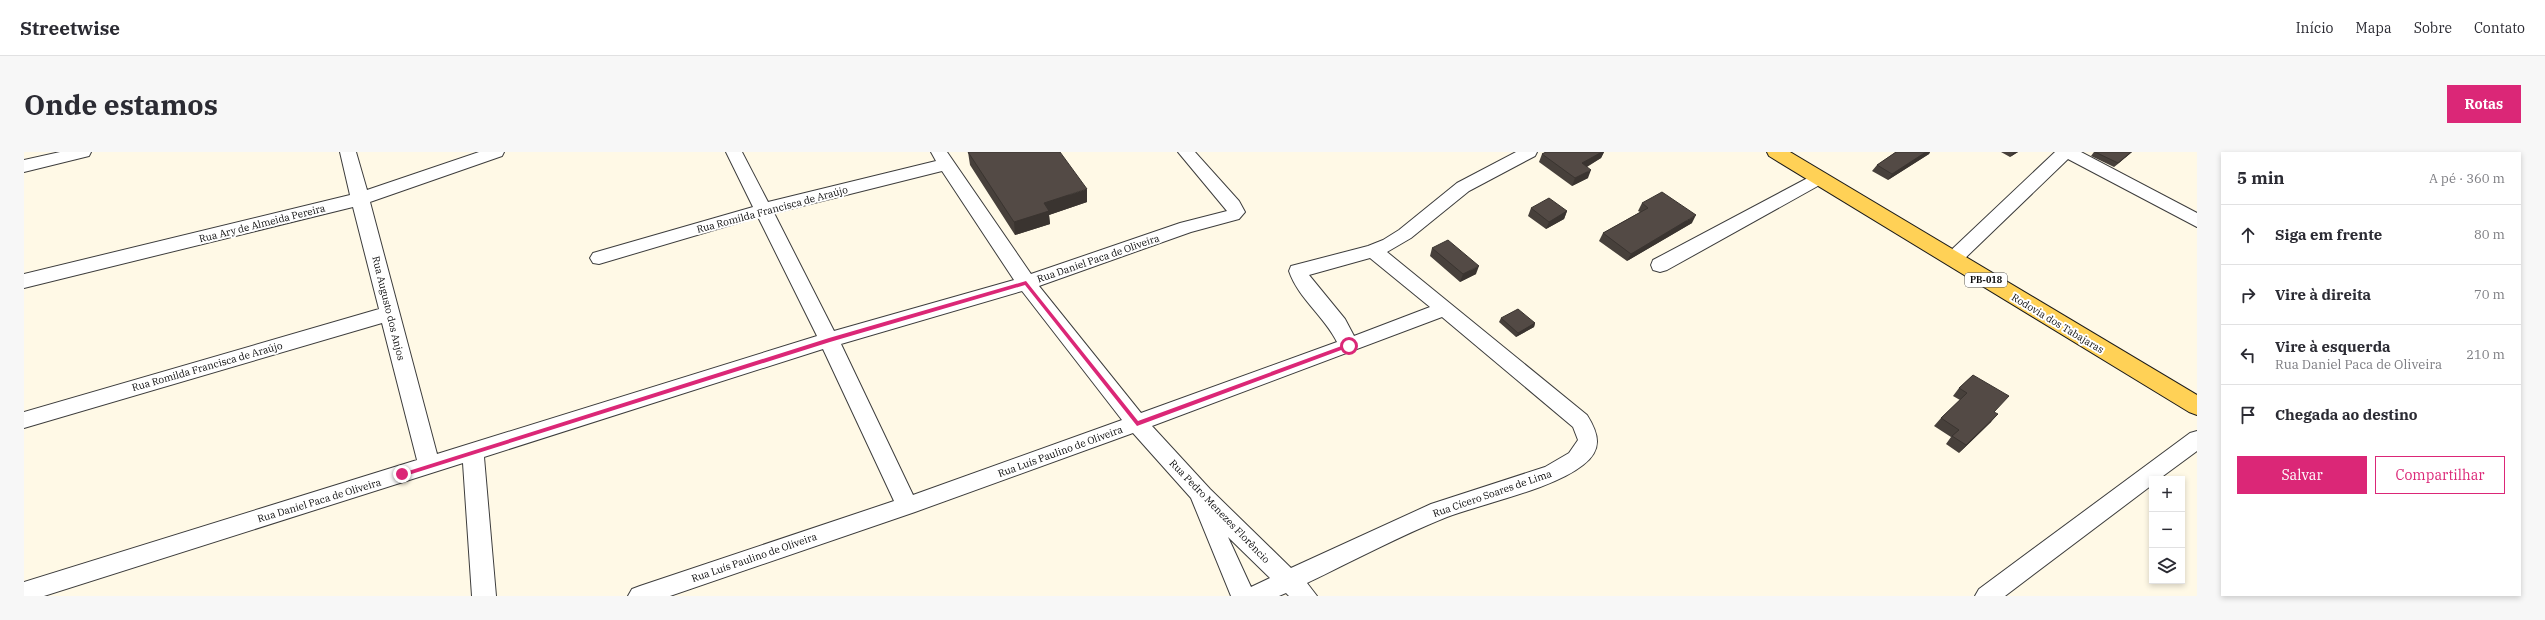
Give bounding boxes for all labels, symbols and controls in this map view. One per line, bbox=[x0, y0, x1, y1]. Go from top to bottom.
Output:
text: Streetwise bbox=[20, 16, 120, 40]
text: Início bbox=[2296, 19, 2333, 37]
text: Mapa bbox=[2355, 19, 2392, 37]
text: Sobre bbox=[2414, 19, 2452, 37]
text: Contato bbox=[2474, 19, 2525, 37]
button: Rotas bbox=[2447, 85, 2521, 123]
text: Onde estamos bbox=[24, 86, 218, 123]
text: 5 min bbox=[2237, 167, 2285, 189]
text: A pé · 360 m bbox=[2429, 170, 2505, 187]
street label: Rua Romilda Francisca de Araújo bbox=[695, 183, 850, 236]
street label: Rua Ary de Almeida Pereira bbox=[198, 201, 327, 245]
icon: ahead bbox=[2237, 224, 2259, 246]
text: Siga em frente bbox=[2275, 225, 2382, 244]
text: 80 m bbox=[2474, 226, 2505, 243]
street label: Rua Daniel Paca de Oliveira bbox=[1035, 231, 1162, 286]
street label: Rua Augusto dos Anjos bbox=[369, 255, 408, 362]
road number: PB-018 bbox=[1965, 273, 2007, 287]
icon: right bbox=[2237, 284, 2259, 306]
text: Vire à direita bbox=[2275, 285, 2371, 304]
text: 70 m bbox=[2474, 286, 2505, 303]
street label: Rodovia dos Tabajaras bbox=[2009, 291, 2106, 356]
route start bbox=[1340, 337, 1358, 355]
text: Vire à esquerda bbox=[2275, 337, 2391, 356]
street label: Rua Romilda Francisca de Araújo bbox=[130, 339, 284, 394]
icon: left bbox=[2237, 344, 2259, 366]
text: 210 m bbox=[2466, 346, 2505, 363]
text: Rua Daniel Paca de Oliveira bbox=[2275, 356, 2442, 373]
icon: arrive bbox=[2237, 404, 2259, 426]
text: Chegada ao destino bbox=[2275, 405, 2418, 424]
street label: Rua Luís Paulino de Oliveira bbox=[996, 423, 1125, 480]
button: Salvar bbox=[2237, 456, 2367, 494]
button: Compartilhar bbox=[2375, 456, 2505, 494]
street label: Rua Pedro Menezes Florêncio bbox=[1167, 457, 1273, 566]
route end bbox=[393, 465, 411, 483]
street label: Rua Cícero Soares de Lima bbox=[1431, 467, 1554, 520]
street label: Rua Daniel Paca de Oliveira bbox=[256, 475, 383, 525]
map controls bbox=[2149, 476, 2185, 584]
button: + bbox=[2149, 476, 2185, 512]
button: − bbox=[2149, 512, 2185, 548]
street label: Rua Luís Paulino de Oliveira bbox=[690, 530, 819, 585]
button: layers bbox=[2149, 548, 2185, 584]

